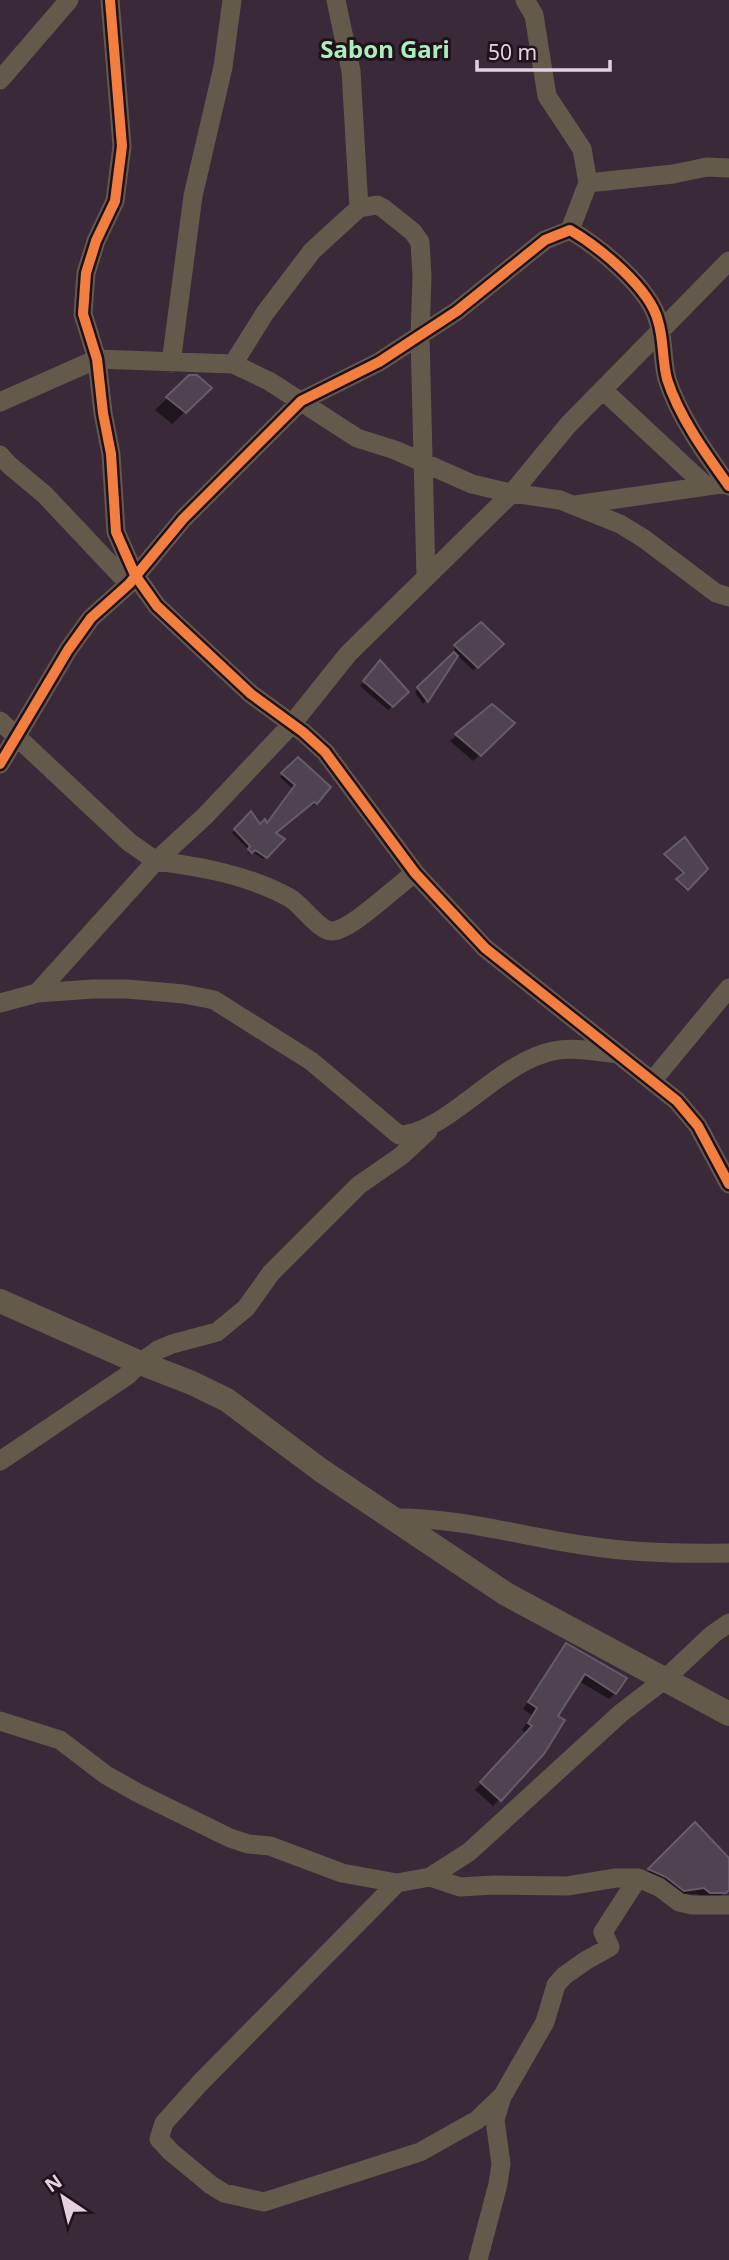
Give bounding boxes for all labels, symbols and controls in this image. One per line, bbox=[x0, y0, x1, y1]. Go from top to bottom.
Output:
scale bar bbox=[477, 28, 610, 72]
district label: Sabon Gari bbox=[320, 32, 450, 65]
text: 50 m bbox=[488, 38, 537, 66]
north arrow bbox=[28, 2162, 98, 2232]
text: N bbox=[39, 2168, 67, 2198]

